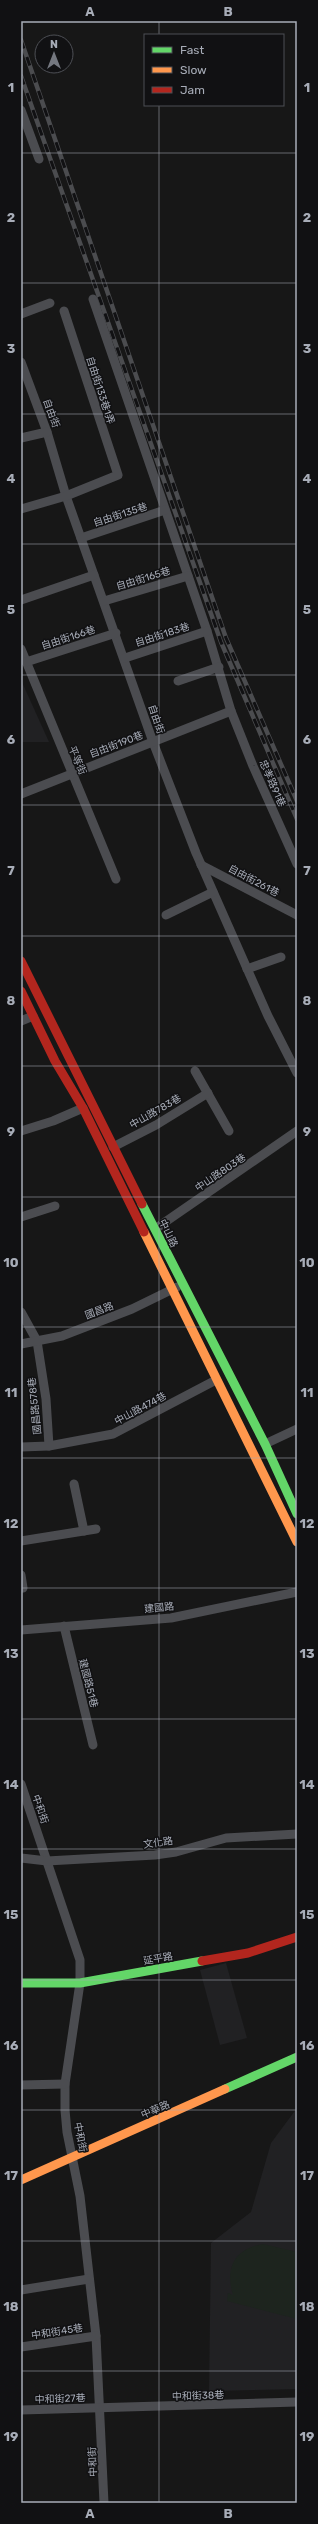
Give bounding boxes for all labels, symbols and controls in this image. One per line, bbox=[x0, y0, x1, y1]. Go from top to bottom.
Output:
text: A bbox=[85, 4, 95, 19]
text: B bbox=[223, 4, 233, 19]
north arrow bbox=[34, 34, 74, 74]
legend bbox=[144, 34, 284, 106]
text: N bbox=[50, 38, 58, 51]
text: Fast bbox=[180, 43, 204, 57]
text: Slow bbox=[180, 63, 207, 77]
text: 1 bbox=[8, 80, 14, 95]
text: 1 bbox=[304, 80, 310, 95]
text: Jam bbox=[180, 83, 205, 97]
text: 2 bbox=[7, 210, 15, 225]
text: 2 bbox=[303, 210, 311, 225]
text: 3 bbox=[7, 341, 16, 356]
text: 3 bbox=[303, 341, 312, 356]
street label: 自由街133巷1弄 bbox=[83, 355, 117, 426]
street label: 自由街 bbox=[40, 397, 62, 429]
text: 4 bbox=[7, 471, 16, 486]
text: 4 bbox=[303, 471, 312, 486]
street label: 自由街135巷 bbox=[92, 501, 149, 529]
street label: 自由街165巷 bbox=[115, 565, 172, 593]
text: 5 bbox=[7, 602, 15, 617]
text: 5 bbox=[303, 602, 311, 617]
street label: 自由街183巷 bbox=[134, 620, 191, 649]
street label: 自由街166巷 bbox=[40, 624, 97, 652]
street label: 自由街 bbox=[145, 703, 167, 735]
street label: 自由街190巷 bbox=[88, 729, 145, 761]
text: 6 bbox=[7, 732, 16, 747]
text: 6 bbox=[303, 732, 312, 747]
street label: 平等街 bbox=[66, 744, 88, 777]
street label: 忠孝路91巷 bbox=[256, 758, 288, 809]
street label: 自由街261巷 bbox=[226, 862, 281, 899]
text: 7 bbox=[7, 863, 15, 878]
text: 7 bbox=[303, 863, 311, 878]
text: 8 bbox=[7, 993, 16, 1008]
text: 8 bbox=[303, 993, 312, 1008]
street label: 中山路783巷 bbox=[128, 1092, 183, 1131]
text: 9 bbox=[7, 1124, 15, 1139]
text: 9 bbox=[303, 1124, 311, 1139]
street label: 中山路803巷 bbox=[193, 1151, 248, 1194]
street label: 中山路 bbox=[156, 1217, 180, 1250]
text: 10 bbox=[3, 1255, 19, 1270]
text: 10 bbox=[299, 1255, 315, 1270]
street label: 國昌路 bbox=[83, 1300, 116, 1322]
street label: 國昌路578巷 bbox=[26, 1377, 44, 1435]
text: 11 bbox=[5, 1385, 17, 1400]
text: 11 bbox=[301, 1385, 313, 1400]
street label: 中山路474巷 bbox=[112, 1390, 168, 1428]
text: 12 bbox=[4, 1516, 18, 1531]
text: 12 bbox=[300, 1516, 314, 1531]
street label: 建國路 bbox=[144, 1600, 175, 1616]
text: 13 bbox=[3, 1646, 19, 1661]
text: 13 bbox=[299, 1646, 315, 1661]
street label: 建國路51巷 bbox=[76, 1657, 100, 1709]
text: 14 bbox=[3, 1777, 19, 1792]
text: 14 bbox=[299, 1777, 315, 1792]
street label: 中和街 bbox=[29, 1793, 51, 1825]
street label: 文化路 bbox=[142, 1835, 174, 1851]
text: 15 bbox=[4, 1907, 18, 1922]
text: 15 bbox=[300, 1907, 314, 1922]
street label: 延平路 bbox=[142, 1950, 174, 1967]
text: 16 bbox=[4, 2038, 19, 2053]
text: 16 bbox=[300, 2038, 315, 2053]
street label: 中華路 bbox=[139, 2099, 172, 2121]
street label: 中和街 bbox=[71, 2121, 89, 2153]
text: 17 bbox=[4, 2168, 19, 2183]
text: 17 bbox=[300, 2168, 315, 2183]
text: 18 bbox=[3, 2299, 19, 2314]
text: 18 bbox=[299, 2299, 315, 2314]
street label: 中和街45巷 bbox=[30, 2322, 84, 2342]
street label: 中和街38巷 bbox=[172, 2389, 224, 2403]
street label: 中和街27巷 bbox=[34, 2392, 86, 2406]
text: 19 bbox=[4, 2429, 18, 2444]
text: 19 bbox=[300, 2429, 314, 2444]
street label: 中和街 bbox=[86, 2447, 100, 2477]
text: A bbox=[85, 2506, 95, 2521]
text: B bbox=[223, 2506, 233, 2521]

